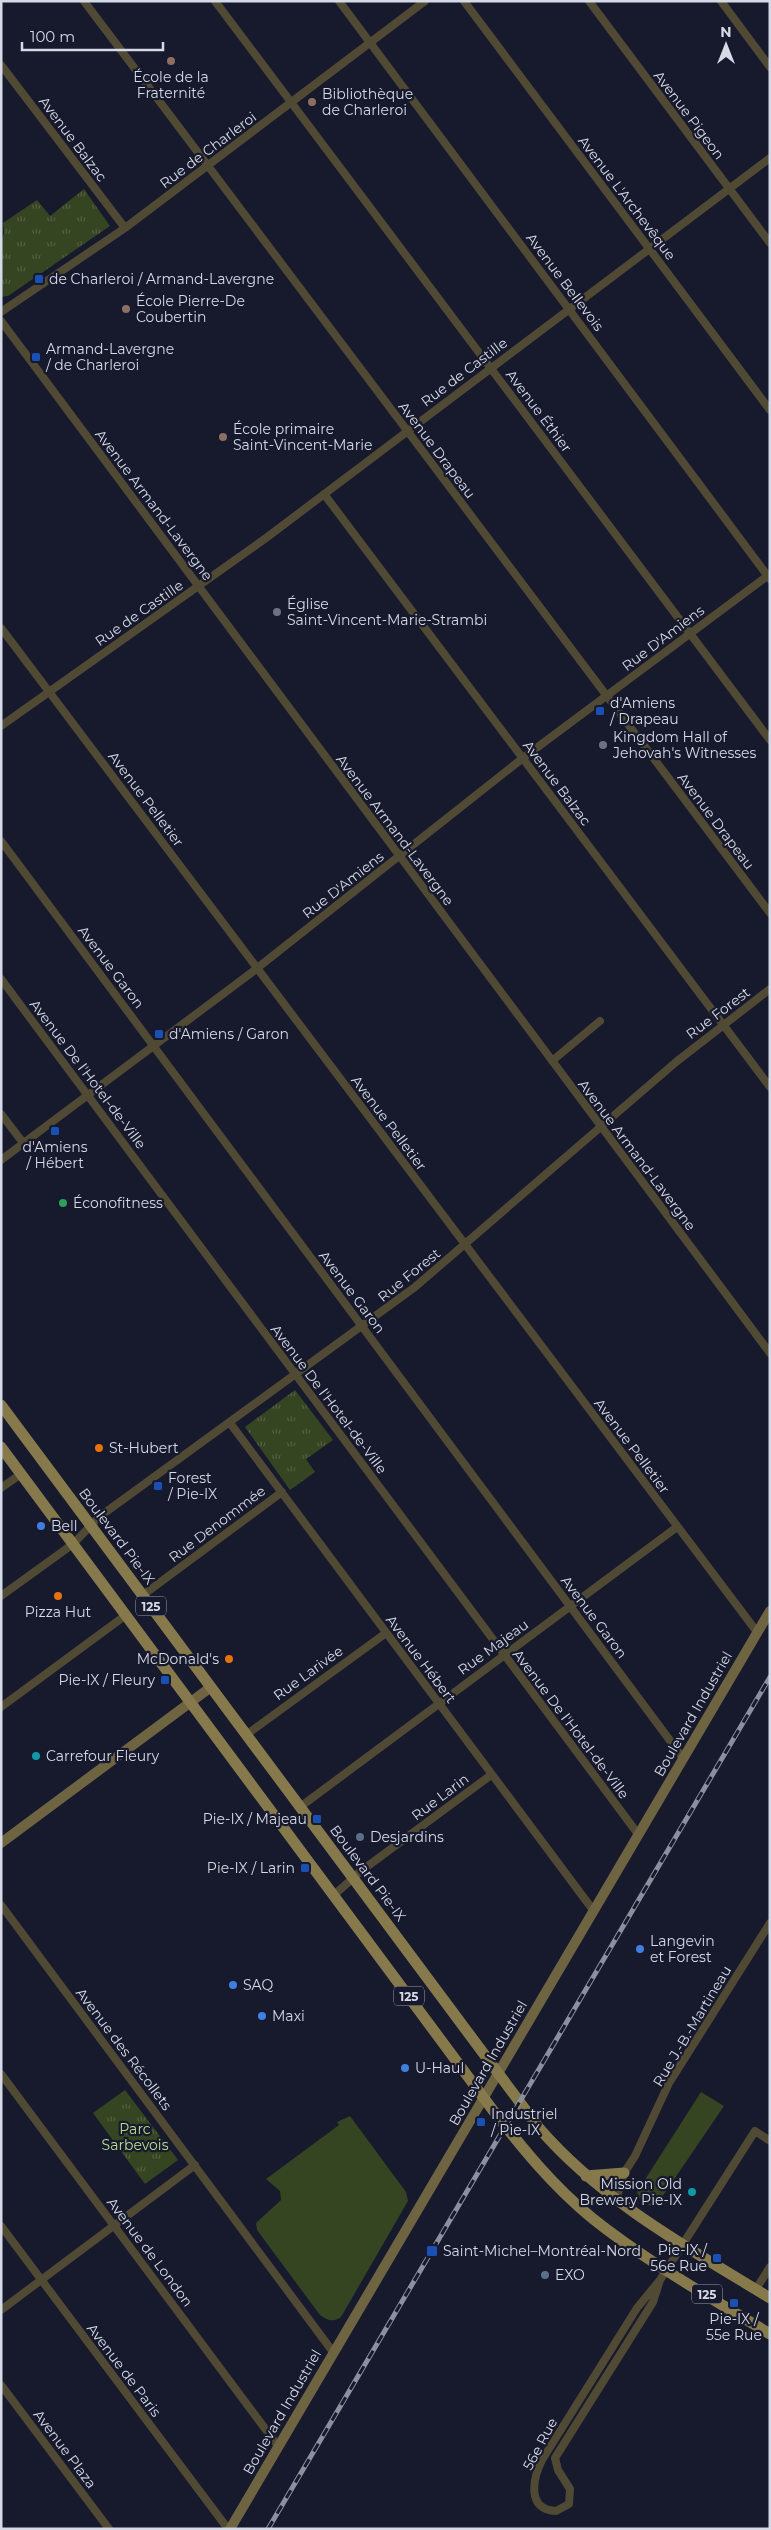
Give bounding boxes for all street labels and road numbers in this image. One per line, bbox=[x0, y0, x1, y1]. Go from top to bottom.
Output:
street label: Avenue Pigeon bbox=[650, 67, 728, 163]
street label: Avenue Balzac bbox=[35, 93, 111, 185]
street label: Rue de Charleroi bbox=[156, 108, 260, 192]
street label: Avenue L'Archevêque bbox=[574, 132, 680, 264]
street label: Avenue Bellevois bbox=[522, 229, 608, 335]
street label: Rue de Castille bbox=[417, 334, 511, 410]
street label: Avenue Éthier bbox=[502, 366, 576, 456]
street label: Avenue Drapeau bbox=[395, 398, 479, 502]
street label: Avenue Armand-Lavergne bbox=[91, 426, 217, 584]
street label: Rue de Castille bbox=[91, 576, 187, 650]
street label: Rue D'Amiens bbox=[618, 601, 708, 675]
street label: Avenue Balzac bbox=[519, 737, 595, 829]
street label: Avenue Pelletier bbox=[104, 748, 188, 850]
street label: Avenue Armand-Lavergne bbox=[332, 751, 458, 909]
street label: Avenue Drapeau bbox=[674, 769, 758, 873]
street label: Rue D'Amiens bbox=[299, 847, 388, 922]
street label: Avenue Garon bbox=[74, 922, 148, 1012]
street label: Rue Forest bbox=[682, 983, 754, 1043]
street label: Avenue De l'Hotel-de-Ville bbox=[26, 996, 150, 1152]
street label: Avenue Pelletier bbox=[347, 1072, 431, 1174]
street label: Avenue Armand-Lavergne bbox=[574, 1076, 700, 1234]
street label: Rue Forest bbox=[374, 1244, 444, 1306]
street label: Avenue Garon bbox=[315, 1247, 389, 1337]
street label: Avenue De l'Hotel-de-Ville bbox=[267, 1321, 391, 1477]
street label: Avenue Pelletier bbox=[590, 1395, 674, 1497]
street label: Rue Denommée bbox=[165, 1482, 269, 1566]
street label: Boulevard Pie-IX bbox=[75, 1484, 159, 1588]
street label: Avenue Garon bbox=[557, 1572, 631, 1662]
road number: 125 bbox=[136, 1596, 166, 1615]
street label: Avenue Hébert bbox=[382, 1611, 460, 1707]
street label: Rue Majeau bbox=[454, 1615, 532, 1679]
street label: Rue Larivée bbox=[270, 1642, 346, 1704]
street label: Avenue De l'Hotel-de-Ville bbox=[509, 1646, 633, 1802]
street label: Boulevard Industriel bbox=[650, 1648, 736, 1780]
street label: Rue Larin bbox=[408, 1770, 472, 1824]
street label: Boulevard Pie-IX bbox=[326, 1821, 410, 1925]
street label: Rue J.-B.-Martineau bbox=[649, 1962, 735, 2090]
street label: Avenue des Récollets bbox=[72, 1984, 176, 2114]
road number: 125 bbox=[394, 1986, 424, 2005]
street label: Boulevard Industriel bbox=[445, 1997, 531, 2129]
street label: Avenue de London bbox=[103, 2194, 197, 2310]
road number: 125 bbox=[692, 2284, 722, 2304]
street label: Avenue de Paris bbox=[83, 2320, 165, 2420]
street label: Boulevard Industriel bbox=[239, 2346, 325, 2478]
street label: Avenue Plaza bbox=[30, 2406, 100, 2492]
street label: 56e Rue bbox=[519, 2415, 561, 2473]

